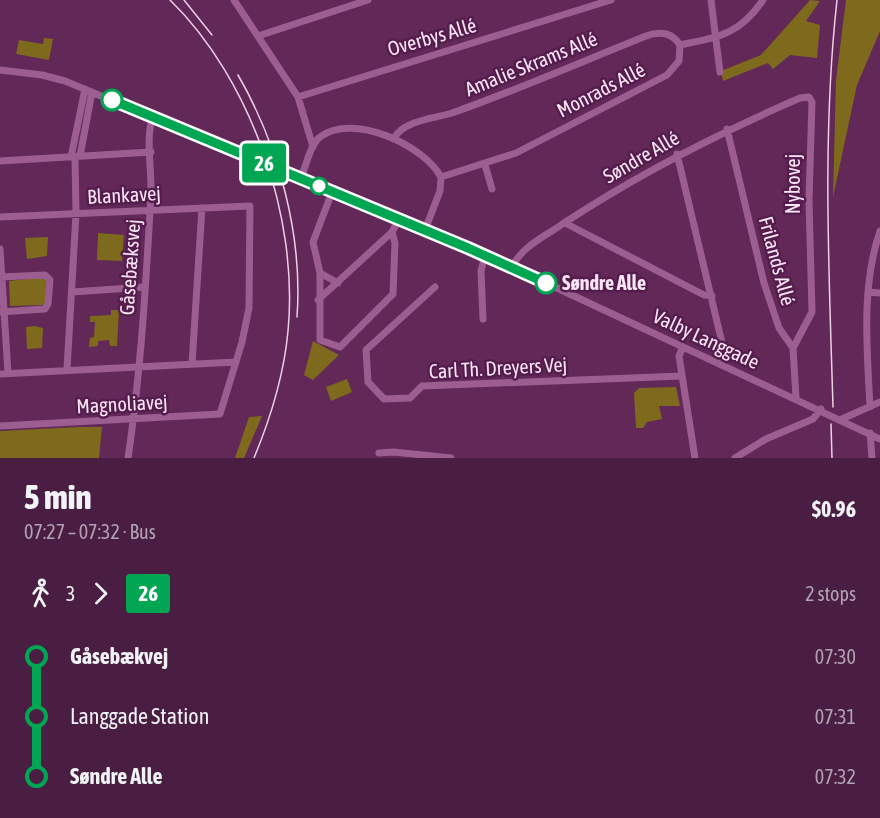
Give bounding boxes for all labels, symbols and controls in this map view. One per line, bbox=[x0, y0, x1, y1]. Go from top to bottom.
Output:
street label: Overbys Allé bbox=[385, 13, 479, 60]
street label: Amalie Skrams Allé bbox=[461, 27, 600, 101]
street label: Monrads Allé bbox=[553, 58, 649, 122]
unlabelled marker bbox=[101, 89, 123, 111]
street label: Søndre Allé bbox=[599, 126, 683, 188]
line badge: 26 bbox=[237, 144, 291, 182]
text: 26 bbox=[254, 151, 274, 175]
street label: Nybovej bbox=[781, 154, 804, 214]
unlabelled marker bbox=[310, 177, 328, 195]
street label: Blankavej bbox=[87, 181, 161, 208]
street label: Frilands Allé bbox=[755, 214, 800, 308]
street label: Gåsebæksvej bbox=[115, 218, 144, 316]
place label: Søndre Alle bbox=[562, 271, 646, 294]
marker: Søndre Alle bbox=[535, 272, 557, 294]
street label: Valby Langgade bbox=[649, 304, 763, 373]
street label: Carl Th. Dreyers Vej bbox=[428, 352, 568, 383]
street label: Magnoliavej bbox=[76, 390, 168, 417]
text: 5 min bbox=[24, 478, 91, 516]
text: $0.96 bbox=[812, 496, 856, 522]
text: 07:27 – 07:32 · Bus bbox=[24, 520, 156, 543]
icon: walk bbox=[24, 577, 57, 610]
icon: forward bbox=[84, 577, 117, 610]
text: 26 bbox=[138, 581, 158, 605]
text: 3 bbox=[66, 582, 75, 605]
text: 2 stops bbox=[805, 582, 856, 605]
text: Gåsebækvej bbox=[70, 643, 168, 669]
text: 07:30 bbox=[815, 645, 856, 668]
text: Langgade Station bbox=[70, 703, 209, 729]
text: 07:31 bbox=[815, 705, 856, 728]
text: Søndre Alle bbox=[70, 763, 162, 789]
text: 07:32 bbox=[815, 765, 856, 788]

